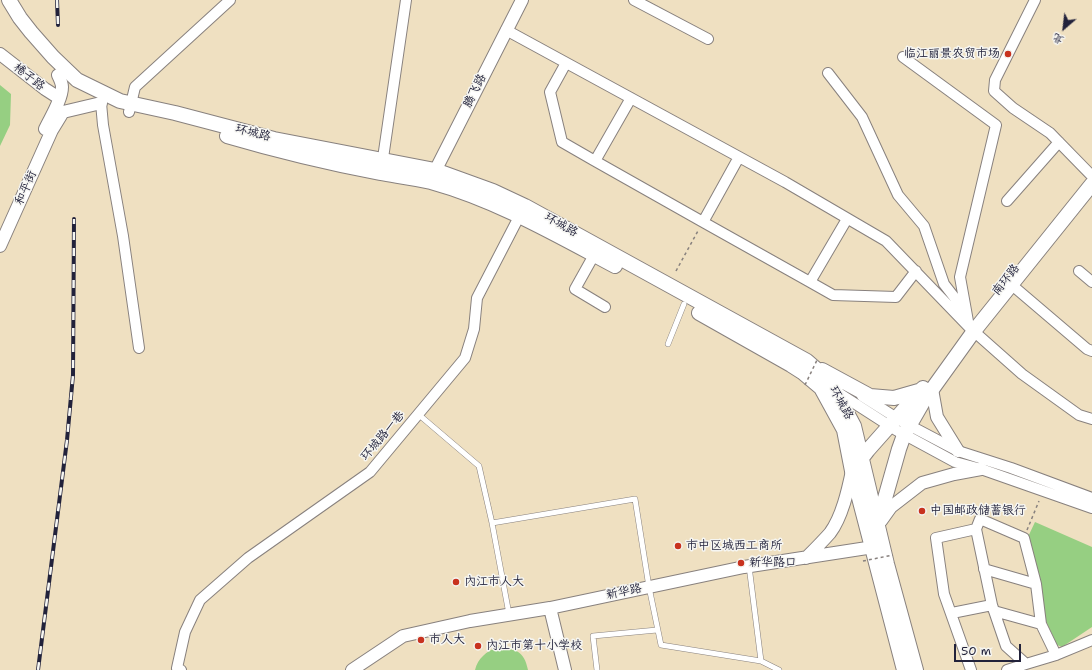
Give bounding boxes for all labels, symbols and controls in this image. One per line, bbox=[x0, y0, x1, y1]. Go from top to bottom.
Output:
north arrow bbox=[1044, 8, 1084, 48]
text: 北 bbox=[1050, 30, 1067, 48]
place label: 临江丽景农贸市场 bbox=[904, 47, 1000, 61]
marker: 临江丽景农贸市场 bbox=[1003, 49, 1013, 59]
street label: 棬子路 bbox=[10, 60, 48, 94]
street label: 腾飞路 bbox=[460, 72, 490, 110]
street label: 环城路 bbox=[234, 122, 272, 144]
street label: 和平街 bbox=[12, 169, 40, 207]
street label: 环城路 bbox=[542, 210, 580, 240]
street label: 南环路 bbox=[989, 261, 1023, 299]
street label: 环城路 bbox=[826, 384, 856, 422]
street label: 环城路一巷 bbox=[358, 408, 408, 464]
place label: 中国邮政储蓄银行 bbox=[930, 504, 1026, 518]
marker: 中国邮政储蓄银行 bbox=[917, 506, 927, 516]
place label: 市中区城西工商所 bbox=[686, 539, 782, 553]
marker: 市中区城西工商所 bbox=[673, 541, 683, 551]
place label: 新华路口 bbox=[749, 556, 797, 570]
marker: 新华路口 bbox=[736, 558, 746, 568]
place label: 内江市人大 bbox=[464, 575, 524, 589]
marker: 内江市人大 bbox=[451, 577, 461, 587]
street label: 新华路 bbox=[605, 581, 643, 603]
place label: 市人大 bbox=[429, 633, 465, 647]
marker: 市人大 bbox=[416, 635, 426, 645]
scale bar bbox=[956, 636, 1023, 662]
place label: 内江市第十小学校 bbox=[486, 639, 582, 653]
marker: 内江市第十小学校 bbox=[473, 641, 483, 651]
text: 50 m bbox=[961, 643, 991, 659]

